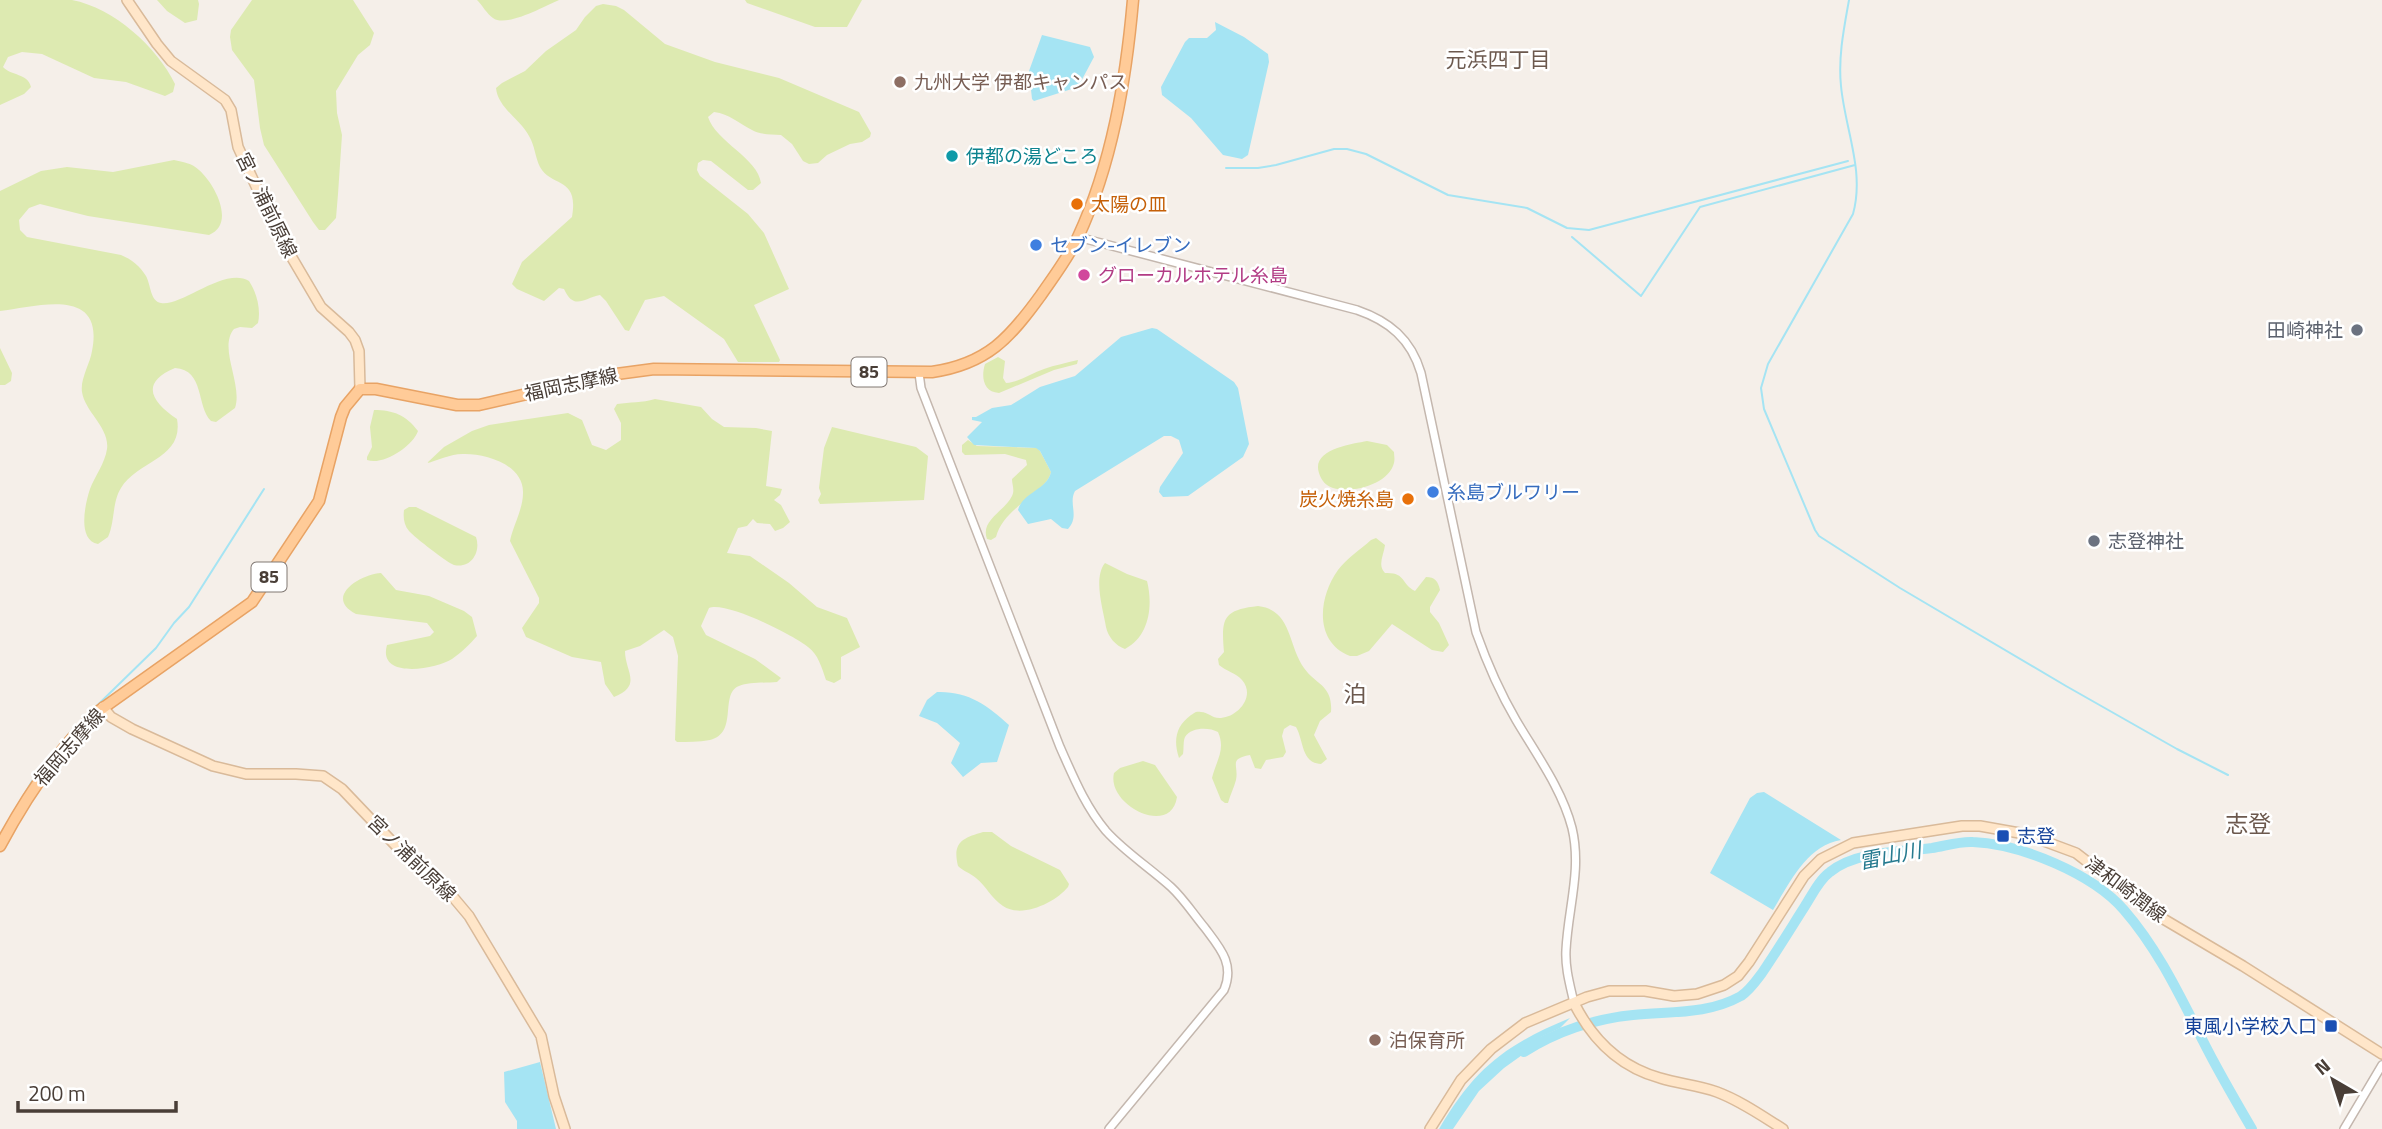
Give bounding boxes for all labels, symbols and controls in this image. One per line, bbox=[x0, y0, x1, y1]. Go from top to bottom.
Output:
district label: 元浜四丁目 bbox=[1446, 43, 1551, 75]
place label: 九州大学 伊都キャンパス bbox=[914, 67, 1127, 96]
marker: 九州大学 伊都キャンパス bbox=[892, 74, 908, 90]
place label: 伊都の湯どころ bbox=[966, 141, 1098, 170]
street label: 宮ノ浦前原線 bbox=[229, 147, 305, 262]
marker: 伊都の湯どころ bbox=[944, 148, 960, 164]
place label: 太陽の皿 bbox=[1091, 189, 1167, 218]
marker: 太陽の皿 bbox=[1069, 196, 1085, 212]
place label: セブン-イレブン bbox=[1050, 230, 1191, 259]
marker: セブン-イレブン bbox=[1028, 237, 1044, 253]
place label: グローカルホテル糸島 bbox=[1098, 260, 1288, 289]
marker: グローカルホテル糸島 bbox=[1076, 267, 1092, 283]
place label: 田崎神社 bbox=[2267, 315, 2343, 344]
marker: 田崎神社 bbox=[2349, 322, 2365, 338]
road number: 85 bbox=[852, 358, 886, 386]
street label: 福岡志摩線 bbox=[521, 359, 620, 408]
place label: 糸島ブルワリー bbox=[1447, 477, 1580, 506]
place label: 炭火焼糸島 bbox=[1299, 484, 1394, 513]
marker: 糸島ブルワリー bbox=[1425, 484, 1441, 500]
marker: 炭火焼糸島 bbox=[1400, 491, 1416, 507]
place label: 志登神社 bbox=[2108, 526, 2184, 555]
marker: 志登神社 bbox=[2086, 533, 2102, 549]
road number: 85 bbox=[252, 562, 286, 592]
district label: 泊 bbox=[1344, 676, 1367, 711]
street label: 福岡志摩線 bbox=[27, 701, 111, 792]
district label: 志登 bbox=[2225, 806, 2271, 841]
street label: 宮ノ浦前原線 bbox=[361, 808, 463, 908]
place label: 志登 bbox=[2017, 821, 2055, 850]
marker: 志登 bbox=[1995, 828, 2011, 844]
water label: 雷山川 bbox=[1856, 833, 1926, 877]
street label: 津和崎潤線 bbox=[2080, 848, 2173, 929]
place label: 東風小学校入口 bbox=[2184, 1011, 2317, 1040]
marker: 東風小学校入口 bbox=[2323, 1018, 2339, 1034]
place label: 泊保育所 bbox=[1389, 1025, 1465, 1054]
marker: 泊保育所 bbox=[1367, 1032, 1383, 1048]
north arrow bbox=[2298, 1045, 2368, 1115]
text: N bbox=[2308, 1051, 2336, 1082]
scale bar bbox=[18, 1070, 175, 1114]
text: 200 m bbox=[28, 1077, 85, 1109]

